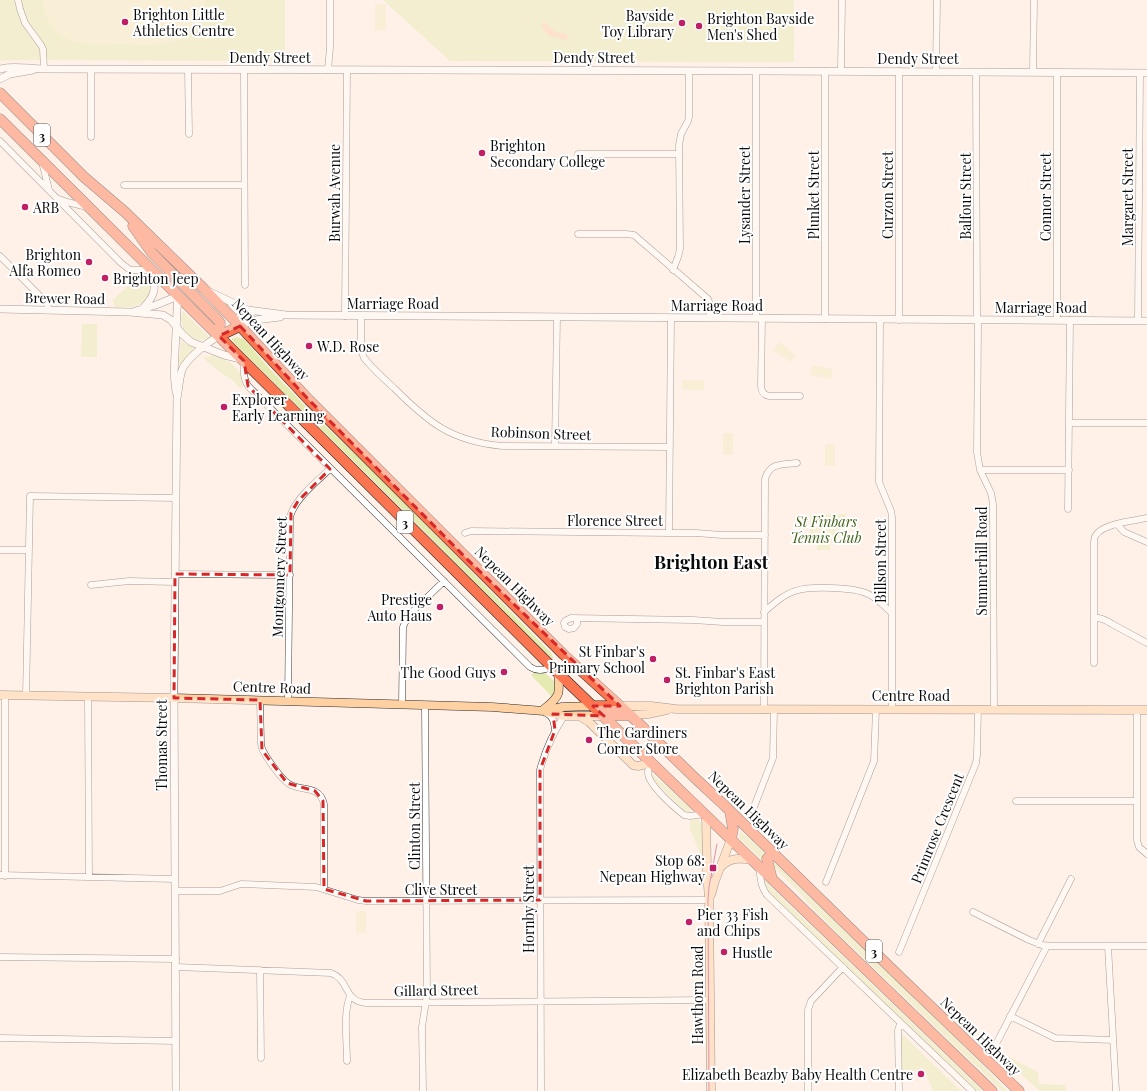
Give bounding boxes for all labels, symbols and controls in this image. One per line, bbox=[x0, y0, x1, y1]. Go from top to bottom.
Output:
place label: Brighton Little Athletics Centre bbox=[132, 5, 235, 40]
place label: Bayside Toy Library bbox=[601, 6, 674, 41]
place label: Brighton Bayside Men's Shed bbox=[707, 9, 814, 44]
marker: Brighton Little Athletics Centre bbox=[120, 17, 130, 27]
marker: Bayside Toy Library bbox=[677, 18, 687, 28]
marker: Brighton Bayside Men's Shed bbox=[694, 21, 704, 31]
street label: Dendy Street bbox=[229, 48, 312, 67]
street label: Dendy Street bbox=[553, 48, 636, 67]
street label: Dendy Street bbox=[877, 49, 960, 68]
road number: 3 bbox=[34, 124, 50, 146]
place label: Brighton Secondary College bbox=[490, 136, 605, 171]
street label: Burwah Avenue bbox=[325, 144, 344, 242]
street label: Lysander Street bbox=[735, 145, 754, 244]
street label: Margaret Street bbox=[1118, 147, 1137, 246]
marker: Brighton Secondary College bbox=[477, 148, 487, 158]
street label: Plunket Street bbox=[804, 150, 823, 239]
street label: Curzon Street bbox=[878, 150, 897, 239]
street label: Balfour Street bbox=[956, 151, 975, 239]
street label: Connor Street bbox=[1036, 152, 1055, 241]
place label: ARB bbox=[32, 198, 60, 217]
marker: ARB bbox=[20, 202, 30, 212]
place label: Brighton Alfa Romeo bbox=[8, 245, 82, 280]
marker: Brighton Alfa Romeo bbox=[84, 257, 94, 267]
place label: Brighton Jeep bbox=[113, 269, 199, 288]
marker: Brighton Jeep bbox=[100, 273, 110, 283]
street label: Brewer Road bbox=[25, 288, 105, 308]
street label: Nepean Highway bbox=[228, 294, 314, 384]
street label: Marriage Road bbox=[347, 294, 439, 313]
street label: Marriage Road bbox=[671, 296, 763, 315]
street label: Marriage Road bbox=[995, 298, 1087, 317]
place label: W.D. Rose bbox=[316, 337, 379, 356]
marker: W.D. Rose bbox=[304, 341, 314, 351]
place label: Explorer Early Learning bbox=[232, 390, 325, 425]
marker: Explorer Early Learning bbox=[219, 402, 229, 412]
street label: Robinson Street bbox=[490, 422, 593, 444]
street label: Summerhill Road bbox=[972, 506, 991, 616]
road number: 3 bbox=[397, 511, 413, 533]
street label: Florence Street bbox=[567, 511, 664, 530]
park label: St Finbars Tennis Club bbox=[790, 512, 862, 547]
street label: Montgomery Street bbox=[267, 515, 291, 638]
street label: Billson Street bbox=[871, 518, 890, 603]
street label: Nepean Highway bbox=[471, 542, 559, 630]
district label: Brighton East bbox=[654, 550, 769, 574]
place label: Prestige Auto Haus bbox=[366, 590, 432, 625]
marker: Prestige Auto Haus bbox=[435, 602, 445, 612]
place label: St Finbar's Primary School bbox=[549, 642, 645, 677]
marker: St Finbar's Primary School bbox=[648, 654, 658, 664]
place label: The Good Guys bbox=[401, 663, 496, 682]
place label: St. Finbar's East Brighton Parish bbox=[675, 663, 776, 698]
marker: The Good Guys bbox=[499, 667, 509, 677]
marker: St. Finbar's East Brighton Parish bbox=[662, 675, 672, 685]
street label: Centre Road bbox=[232, 676, 312, 698]
street label: Centre Road bbox=[872, 686, 950, 705]
street label: Thomas Street bbox=[152, 698, 171, 791]
place label: The Gardiners Corner Store bbox=[597, 723, 687, 758]
marker: The Gardiners Corner Store bbox=[584, 735, 594, 745]
street label: Nepean Highway bbox=[704, 766, 794, 854]
street label: Primrose Crescent bbox=[906, 769, 968, 886]
street label: Clinton Street bbox=[405, 781, 424, 870]
place label: Stop 68: Nepean Highway bbox=[599, 851, 705, 886]
marker: Stop 68: Nepean Highway bbox=[708, 863, 718, 873]
street label: Hornby Street bbox=[519, 864, 538, 953]
street label: Clive Street bbox=[405, 880, 478, 899]
place label: Pier 33 Fish and Chips bbox=[697, 905, 769, 940]
marker: Pier 33 Fish and Chips bbox=[684, 917, 694, 927]
road number: 3 bbox=[866, 940, 882, 962]
place label: Hustle bbox=[732, 943, 773, 962]
street label: Hawthorn Road bbox=[688, 946, 707, 1045]
marker: Hustle bbox=[719, 947, 729, 957]
street label: Gillard Street bbox=[394, 980, 479, 1000]
street label: Nepean Highway bbox=[936, 992, 1026, 1080]
place label: Elizabeth Beazby Baby Health Centre bbox=[682, 1065, 913, 1084]
marker: Elizabeth Beazby Baby Health Centre bbox=[916, 1069, 926, 1079]

